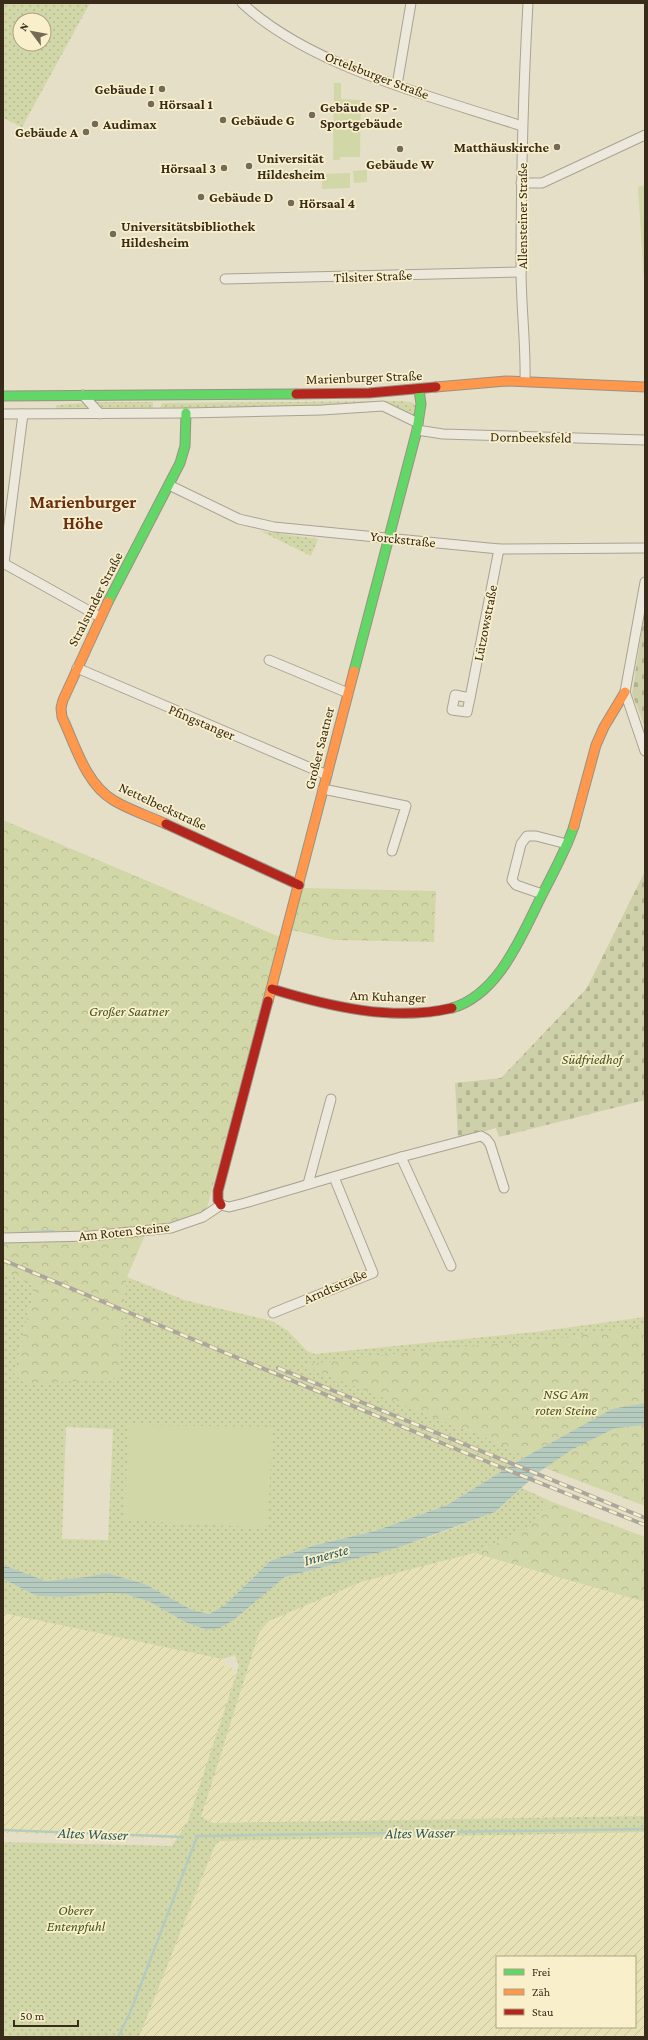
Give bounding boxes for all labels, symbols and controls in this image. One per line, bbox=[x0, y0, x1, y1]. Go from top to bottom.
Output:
north arrow bbox=[12, 12, 52, 52]
text: N bbox=[16, 20, 31, 33]
street label: Ortelsburger Straße bbox=[323, 48, 431, 102]
place label: Gebäude I bbox=[95, 81, 154, 97]
marker: Gebäude I bbox=[157, 84, 167, 94]
place label: Hörsaal 1 bbox=[159, 96, 213, 112]
marker: Hörsaal 1 bbox=[146, 99, 156, 109]
place label: Gebäude SP - Sportgebäude bbox=[320, 99, 403, 131]
marker: Gebäude SP - Sportgebäude bbox=[307, 110, 317, 120]
place label: Gebäude G bbox=[231, 112, 295, 128]
marker: Gebäude G bbox=[218, 115, 228, 125]
place label: Audimax bbox=[102, 116, 158, 132]
marker: Audimax bbox=[90, 119, 100, 129]
place label: Gebäude A bbox=[15, 124, 79, 140]
marker: Gebäude A bbox=[81, 127, 91, 137]
place label: Matthäuskirche bbox=[454, 139, 549, 155]
marker: Matthäuskirche bbox=[552, 142, 562, 152]
marker: Gebäude W bbox=[395, 144, 405, 154]
place label: Universität Hildesheim bbox=[257, 150, 325, 182]
place label: Gebäude W bbox=[366, 156, 435, 172]
place label: Hörsaal 3 bbox=[161, 160, 216, 176]
marker: Universität Hildesheim bbox=[244, 161, 254, 171]
marker: Hörsaal 3 bbox=[219, 163, 229, 173]
street label: Allensteiner Straße bbox=[514, 163, 530, 269]
place label: Gebäude D bbox=[209, 189, 273, 205]
marker: Gebäude D bbox=[196, 192, 206, 202]
place label: Hörsaal 4 bbox=[299, 195, 355, 211]
marker: Hörsaal 4 bbox=[286, 198, 296, 208]
place label: Universitätsbibliothek Hildesheim bbox=[121, 218, 256, 250]
marker: Universitätsbibliothek Hildesheim bbox=[108, 229, 118, 239]
street label: Tilsiter Straße bbox=[333, 267, 413, 285]
street label: Marienburger Straße bbox=[305, 367, 423, 387]
street label: Dornbeeksfeld bbox=[490, 428, 573, 446]
district label: Marienburger Höhe bbox=[29, 492, 137, 533]
street label: Yorckstraße bbox=[369, 528, 437, 550]
street label: Stralsunder Straße bbox=[64, 549, 126, 649]
street label: Lützowstraße bbox=[470, 584, 500, 662]
street label: Pfingstanger bbox=[166, 701, 238, 743]
street label: Großer Saatner bbox=[301, 705, 337, 791]
street label: Nettelbeckstraße bbox=[116, 779, 210, 833]
street label: Am Kuhanger bbox=[350, 987, 426, 1005]
park label: Großer Saatner bbox=[89, 1003, 170, 1019]
park label: Südfriedhof bbox=[562, 1051, 625, 1067]
street label: Am Roten Steine bbox=[78, 1218, 170, 1244]
street label: Arndtstraße bbox=[301, 1265, 369, 1307]
park label: NSG Am roten Steine bbox=[535, 1386, 598, 1418]
water label: Innerste bbox=[302, 1541, 350, 1569]
water label: Altes Wasser bbox=[384, 1824, 456, 1842]
water label: Altes Wasser bbox=[57, 1825, 129, 1843]
park label: Oberer Entenpfuhl bbox=[47, 1902, 106, 1934]
legend bbox=[496, 1956, 636, 2028]
text: Frei bbox=[532, 1965, 550, 1979]
text: Zäh bbox=[532, 1985, 551, 1999]
scale bar bbox=[14, 2002, 78, 2028]
text: Stau bbox=[532, 2005, 554, 2019]
text: 50 m bbox=[20, 2009, 45, 2023]

